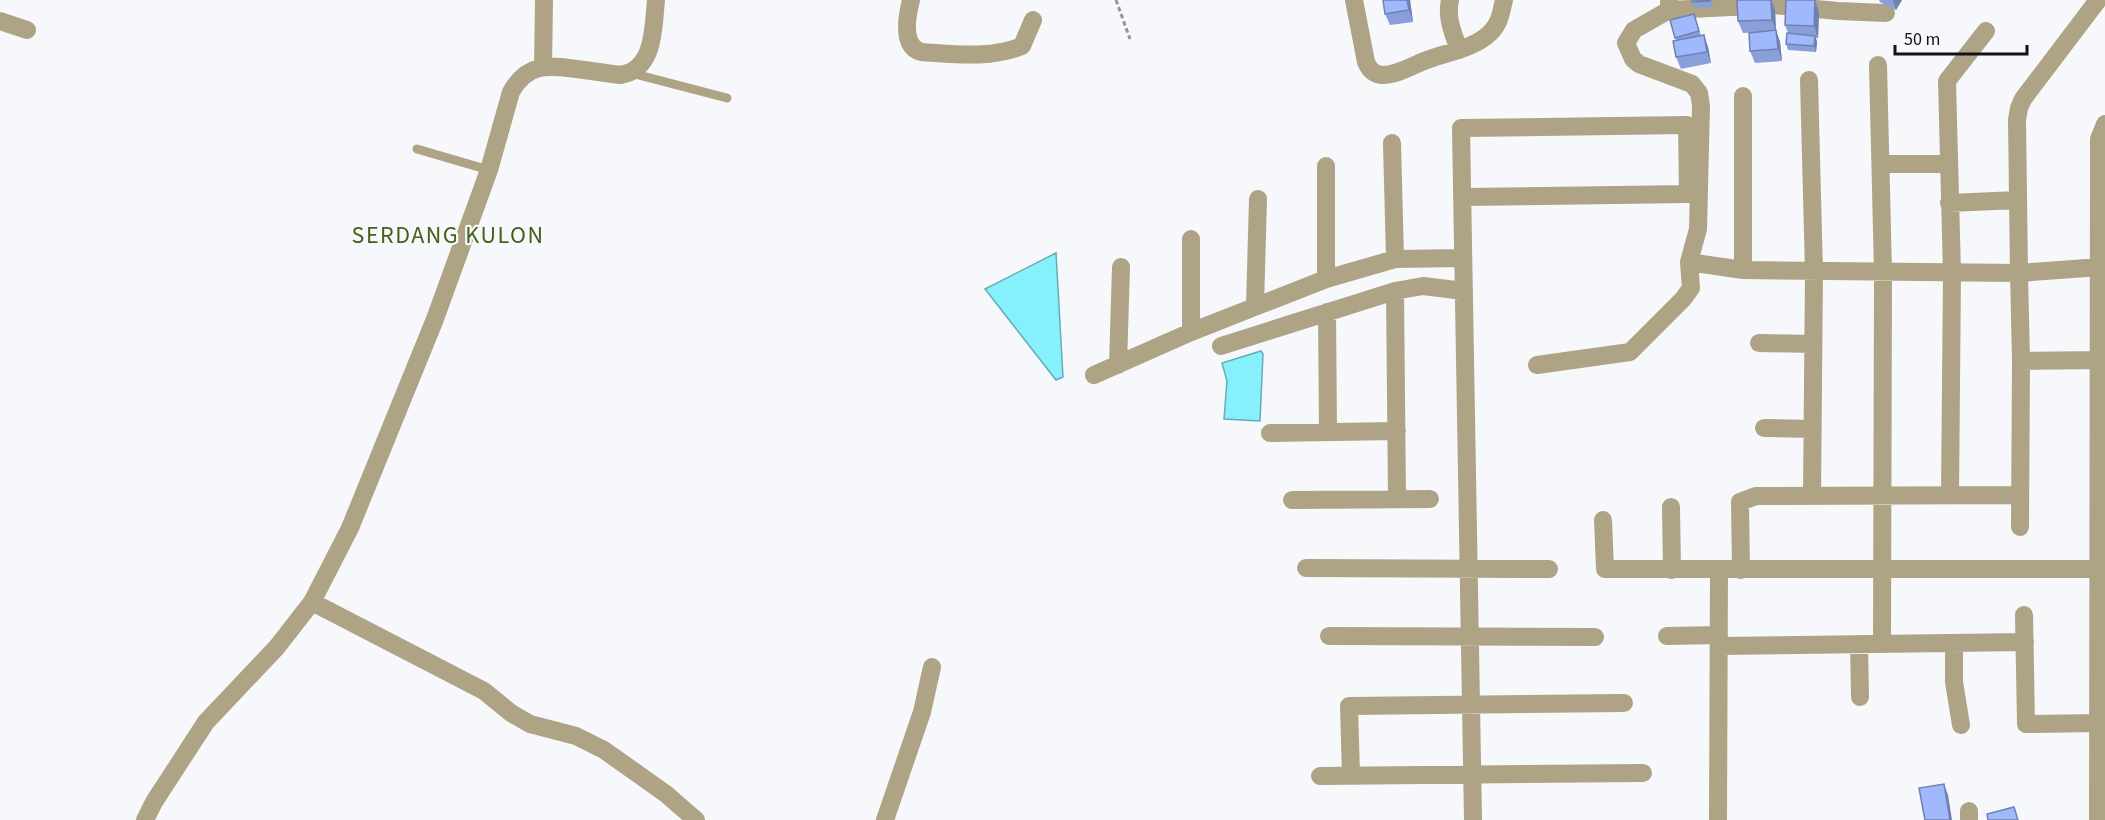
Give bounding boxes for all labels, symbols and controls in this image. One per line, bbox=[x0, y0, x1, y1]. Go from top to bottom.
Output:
scale bar bbox=[1895, 18, 2027, 56]
text: 50 m bbox=[1904, 27, 1940, 52]
district label: SERDANG KULON bbox=[352, 218, 544, 253]

